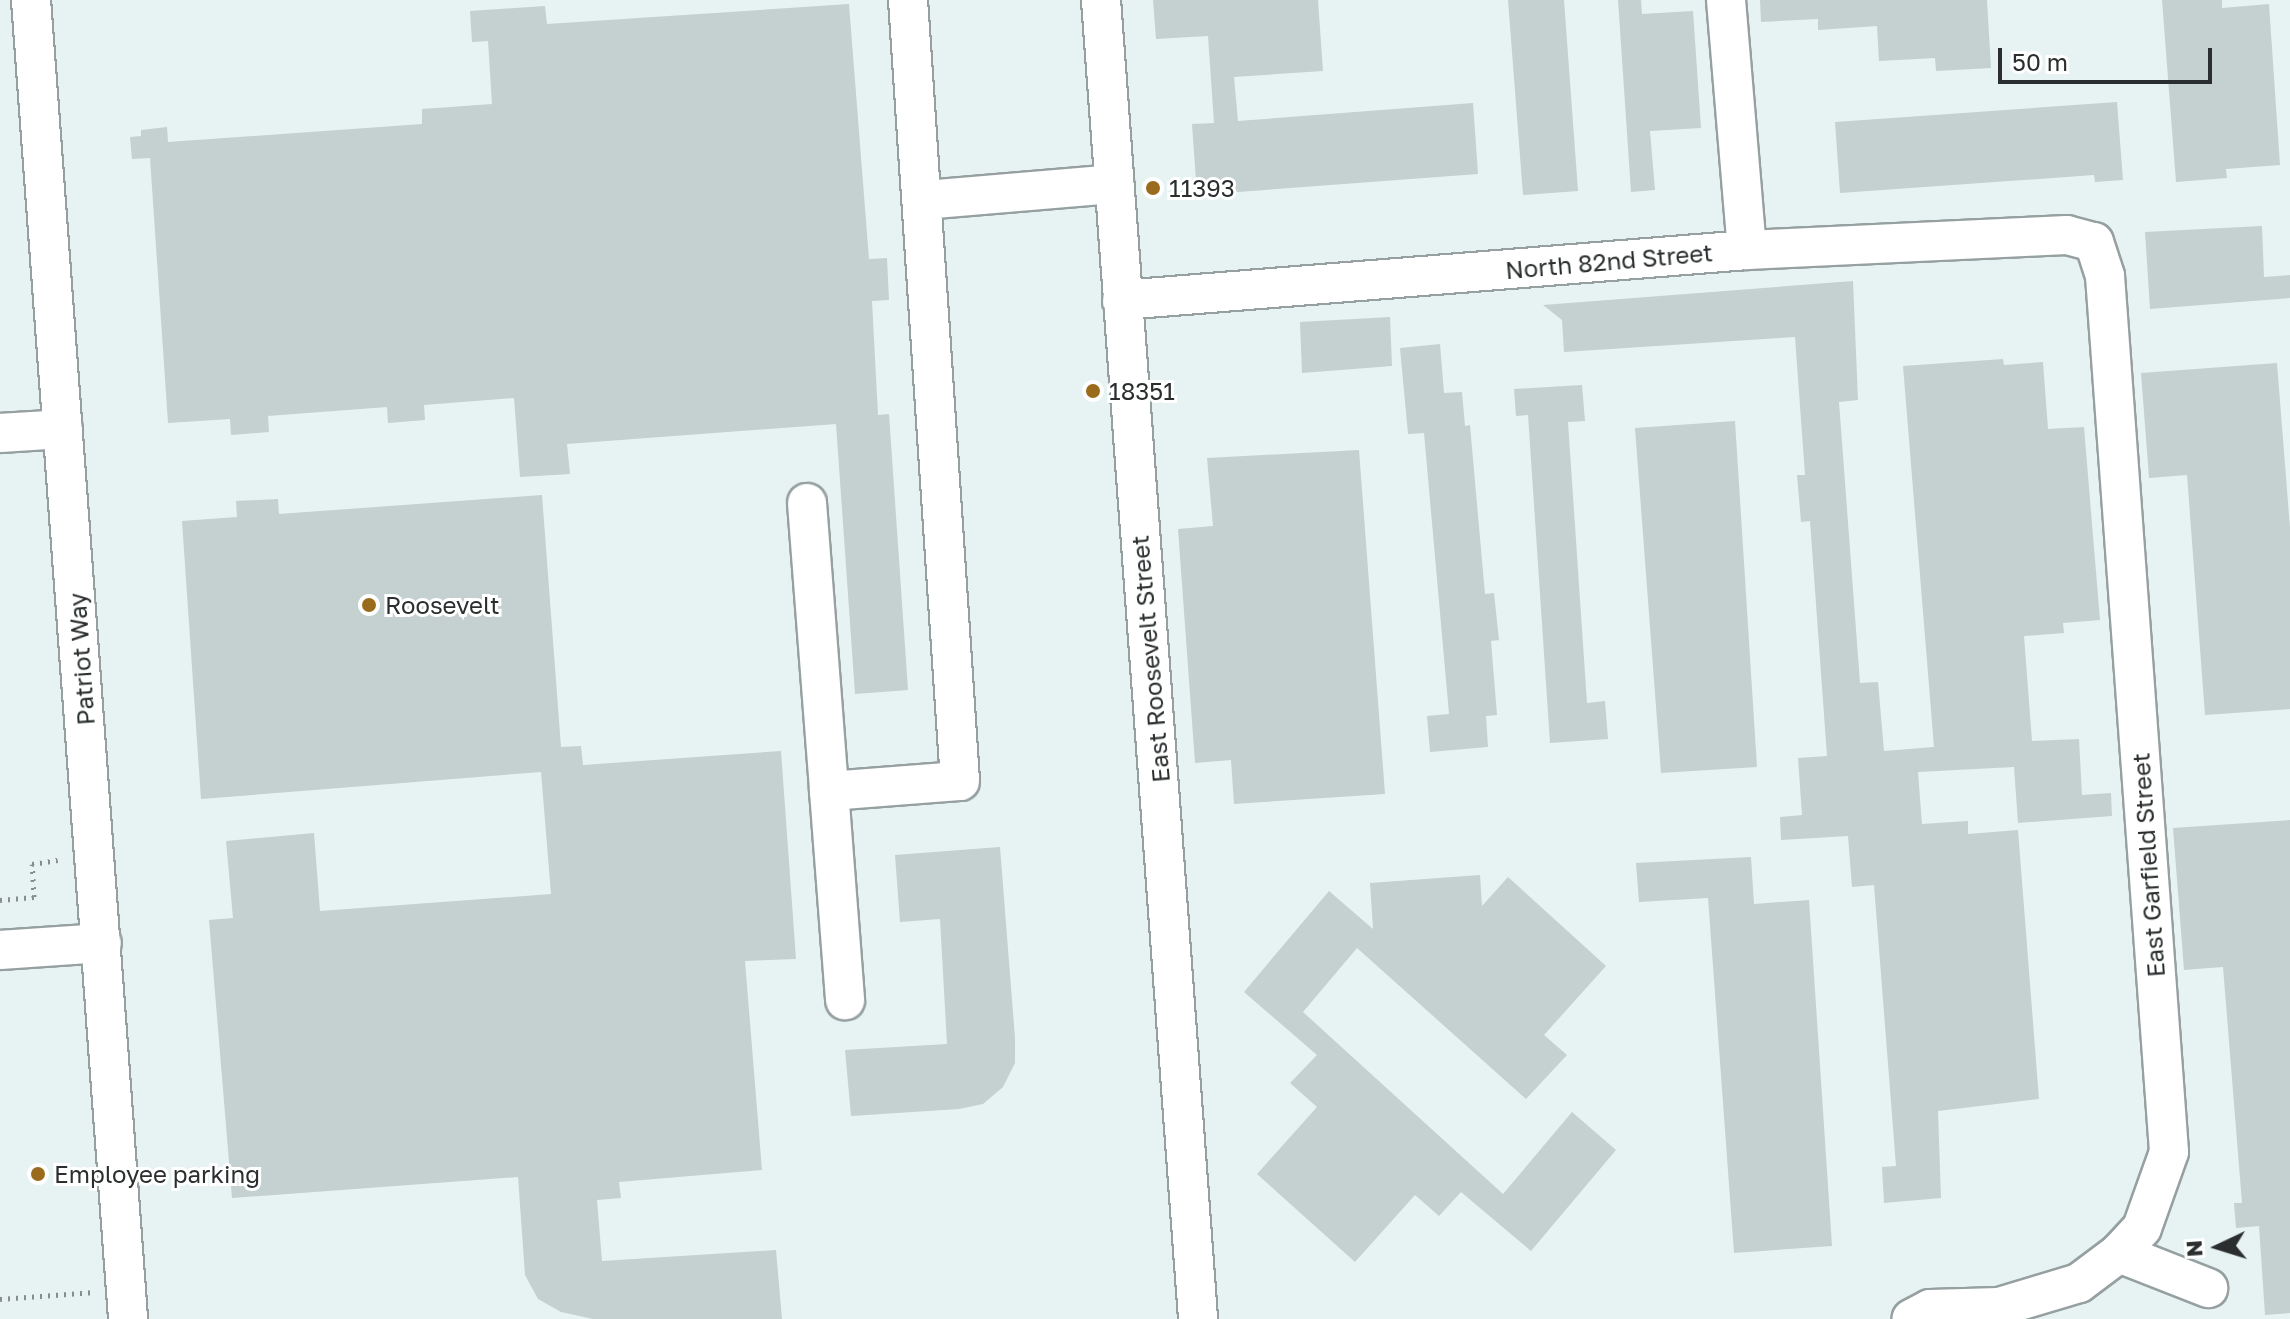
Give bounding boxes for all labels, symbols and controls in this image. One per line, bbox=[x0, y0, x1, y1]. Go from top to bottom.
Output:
scale bar bbox=[2002, 32, 2216, 82]
text: 50 m bbox=[2012, 47, 2068, 76]
place label: 11393 bbox=[1169, 174, 1235, 202]
marker: 11393 bbox=[1144, 179, 1162, 197]
street label: North 82nd Street bbox=[1504, 238, 1714, 284]
place label: 18351 bbox=[1109, 377, 1175, 405]
marker: 18351 bbox=[1084, 382, 1102, 400]
street label: East Roosevelt Street bbox=[1125, 534, 1175, 784]
place label: Roosevelt bbox=[385, 591, 500, 619]
street label: Patriot Way bbox=[62, 592, 100, 726]
marker: Roosevelt bbox=[360, 596, 378, 614]
street label: East Garfield Street bbox=[2126, 752, 2170, 978]
place label: Employee parking bbox=[54, 1160, 260, 1188]
marker: Employee parking bbox=[29, 1165, 47, 1183]
north arrow bbox=[2178, 1207, 2258, 1287]
text: N bbox=[2180, 1239, 2208, 1258]

